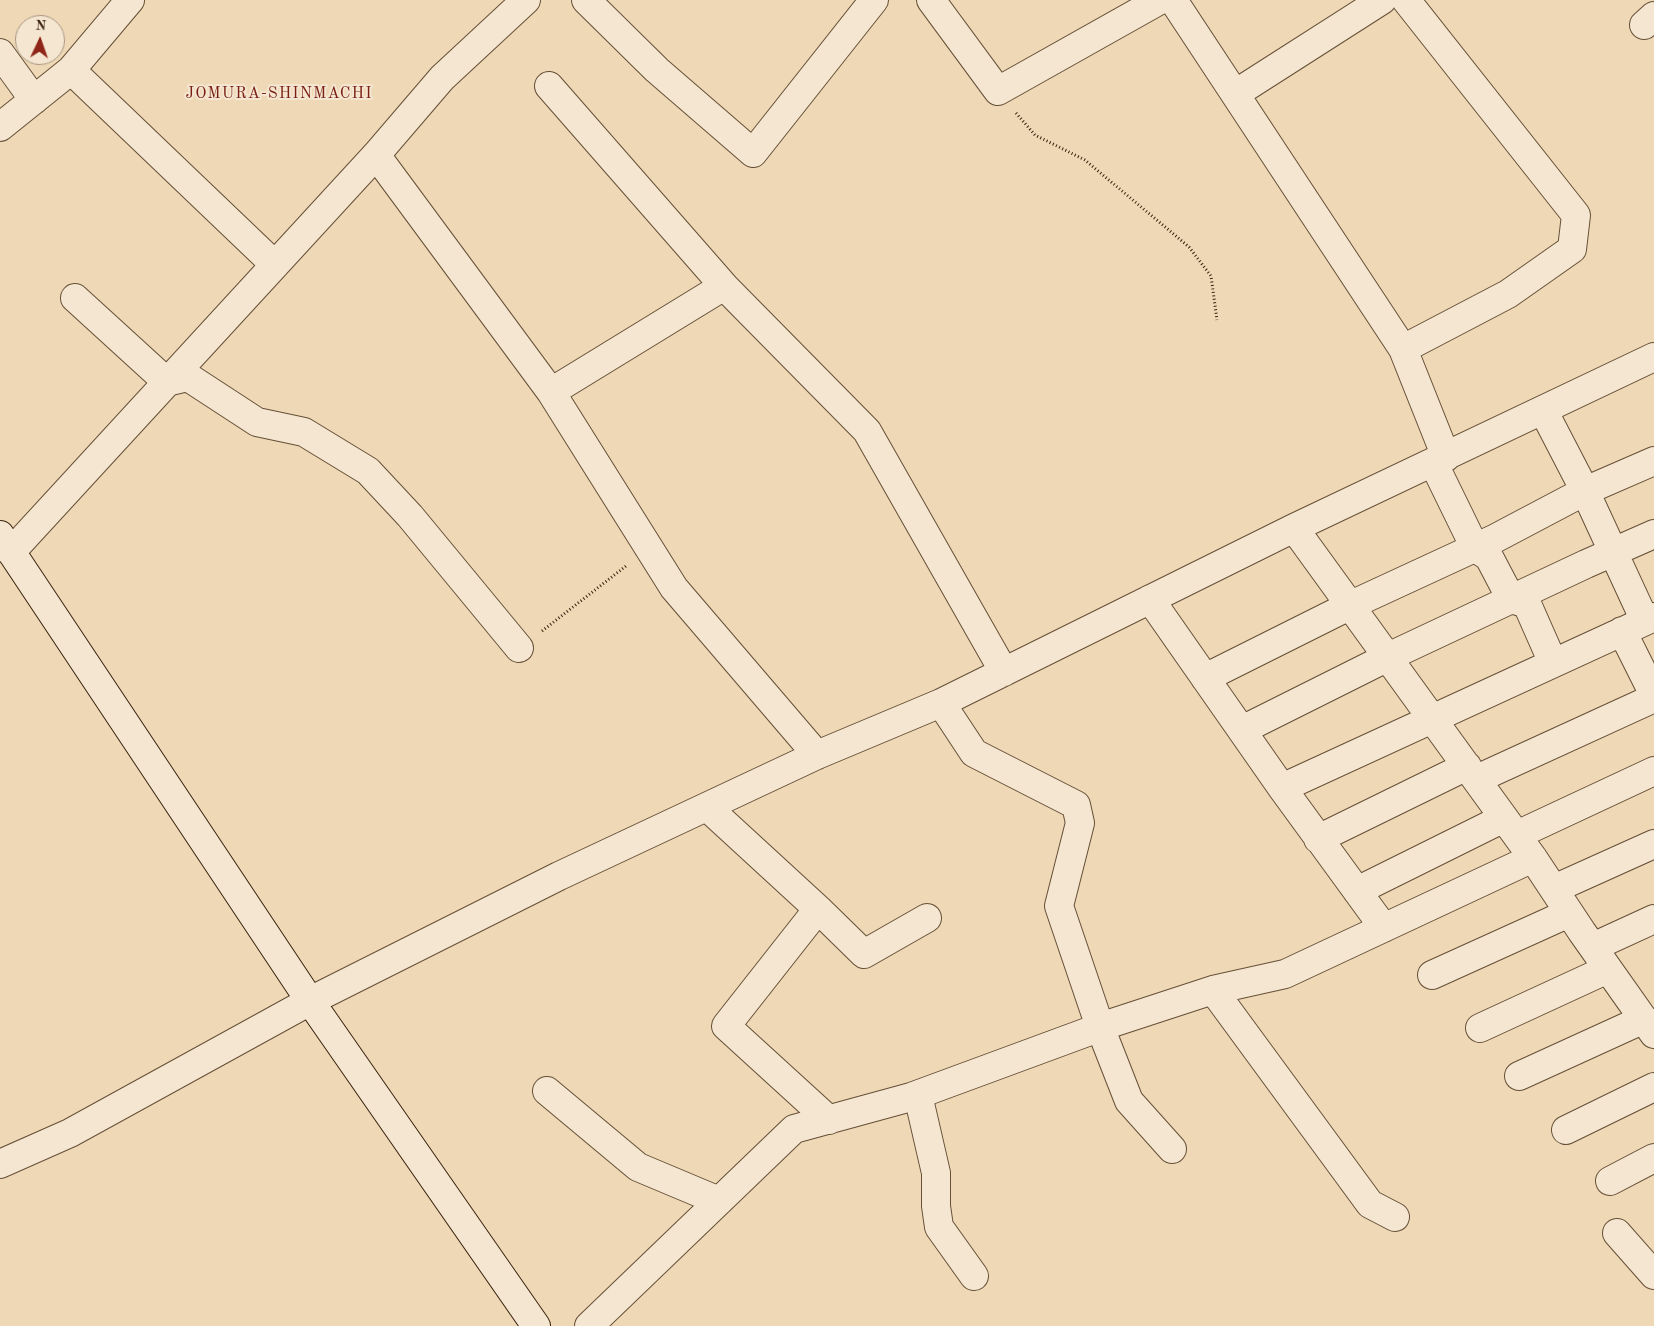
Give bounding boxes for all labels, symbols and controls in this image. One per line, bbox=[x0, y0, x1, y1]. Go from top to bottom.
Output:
north arrow bbox=[15, 15, 65, 65]
text: N bbox=[35, 19, 46, 33]
district label: JOMURA-SHINMACHI bbox=[184, 84, 374, 104]

